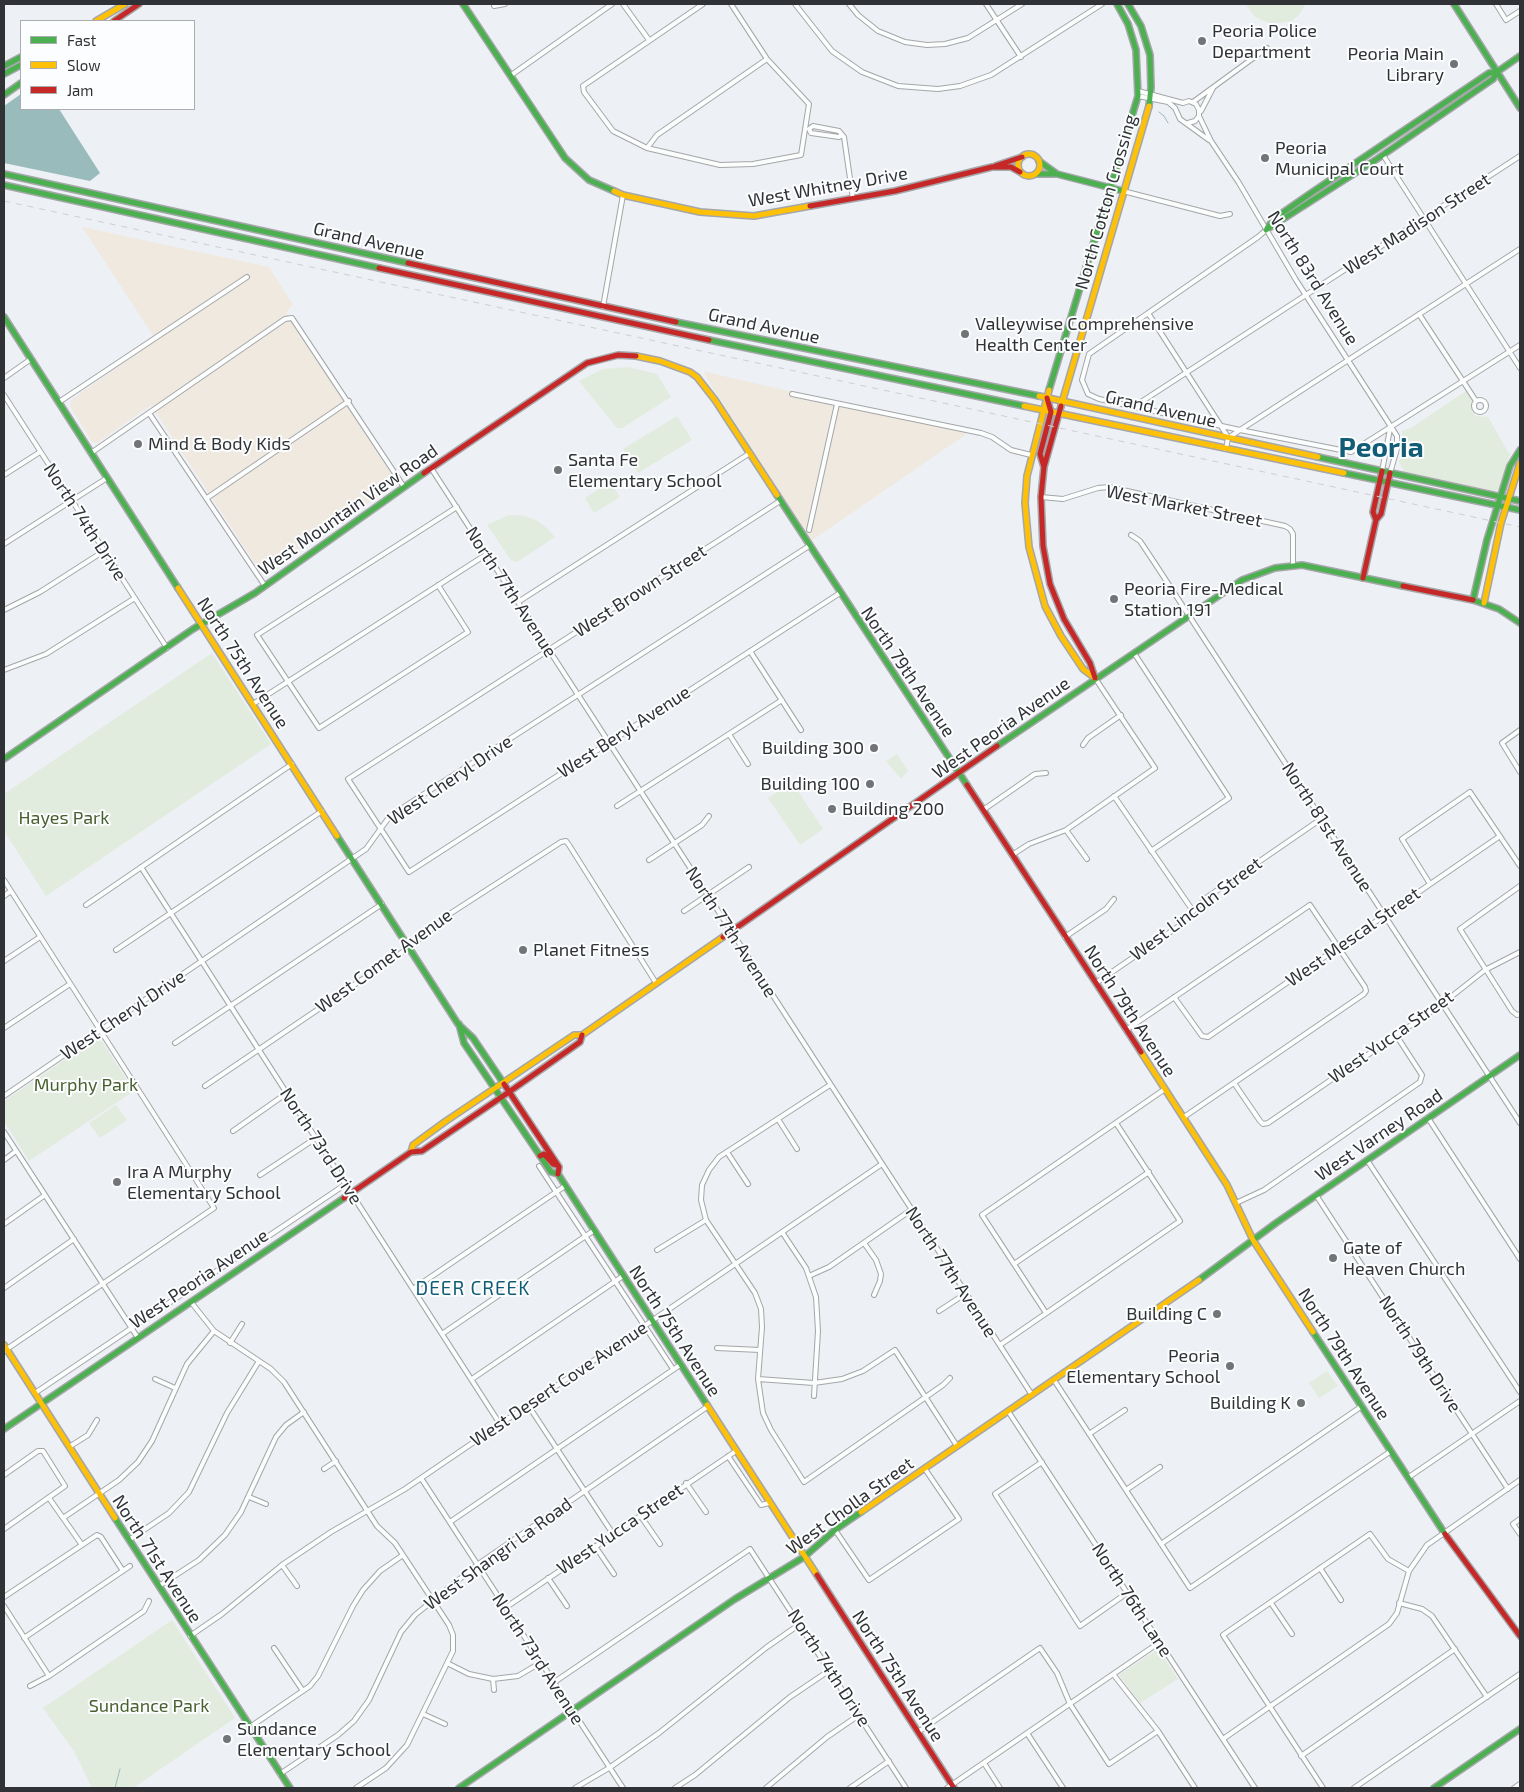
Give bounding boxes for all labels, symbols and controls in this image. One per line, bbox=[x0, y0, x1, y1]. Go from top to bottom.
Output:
legend bbox=[20, 20, 195, 110]
place label: Peoria Police Department bbox=[1212, 20, 1317, 62]
text: Fast bbox=[67, 31, 96, 49]
marker: Peoria Police Department bbox=[1196, 35, 1208, 47]
place label: Peoria Main Library bbox=[1347, 43, 1444, 86]
text: Slow bbox=[67, 56, 101, 74]
marker: Peoria Main Library bbox=[1448, 58, 1460, 70]
text: Jam bbox=[67, 81, 93, 99]
street label: North Cotton Crossing bbox=[1071, 112, 1141, 292]
place label: Peoria Municipal Court bbox=[1275, 137, 1404, 180]
marker: Peoria Municipal Court bbox=[1259, 152, 1271, 164]
street label: West Whitney Drive bbox=[747, 162, 909, 212]
street label: West Madison Street bbox=[1340, 168, 1494, 280]
street label: North 83rd Avenue bbox=[1263, 207, 1363, 349]
street label: Grand Avenue bbox=[311, 218, 427, 264]
street label: Grand Avenue bbox=[706, 304, 822, 348]
place label: Valleywise Comprehensive Health Center bbox=[975, 313, 1194, 356]
marker: Valleywise Comprehensive Health Center bbox=[959, 328, 971, 340]
street label: Grand Avenue bbox=[1103, 386, 1219, 432]
district label: Peoria bbox=[1338, 431, 1424, 465]
place label: Mind & Body Kids bbox=[148, 433, 291, 455]
marker: Mind & Body Kids bbox=[132, 438, 144, 450]
street label: West Mountain View Road bbox=[254, 440, 442, 580]
place label: Santa Fe Elementary School bbox=[568, 449, 722, 492]
street label: North 74th Drive bbox=[39, 459, 131, 585]
marker: Santa Fe Elementary School bbox=[552, 464, 564, 476]
street label: West Market Street bbox=[1104, 480, 1264, 532]
street label: North 77th Avenue bbox=[461, 523, 561, 661]
street label: West Brown Street bbox=[570, 540, 710, 642]
place label: Peoria Fire-Medical Station 191 bbox=[1124, 578, 1283, 620]
street label: North 75th Avenue bbox=[193, 593, 293, 733]
marker: Peoria Fire-Medical Station 191 bbox=[1108, 593, 1120, 605]
street label: North 79th Avenue bbox=[856, 603, 960, 741]
street label: West Peoria Avenue bbox=[928, 672, 1074, 784]
street label: West Beryl Avenue bbox=[554, 681, 694, 783]
street label: West Cheryl Drive bbox=[384, 730, 516, 830]
place label: Building 300 bbox=[762, 737, 864, 759]
marker: Building 300 bbox=[868, 742, 880, 754]
street label: North 81st Avenue bbox=[1277, 758, 1377, 896]
place label: Building 100 bbox=[761, 773, 860, 795]
marker: Building 100 bbox=[864, 778, 876, 790]
place label: Building 200 bbox=[842, 798, 944, 820]
marker: Building 200 bbox=[826, 803, 838, 815]
park label: Hayes Park bbox=[19, 807, 109, 829]
street label: West Lincoln Street bbox=[1126, 852, 1266, 966]
street label: North 77th Avenue bbox=[681, 863, 781, 1001]
street label: West Mescal Street bbox=[1282, 883, 1424, 991]
street label: West Comet Avenue bbox=[312, 904, 456, 1018]
place label: Planet Fitness bbox=[533, 939, 649, 961]
street label: North 79th Avenue bbox=[1079, 941, 1181, 1081]
marker: Planet Fitness bbox=[517, 944, 529, 956]
street label: West Cheryl Drive bbox=[57, 965, 189, 1065]
street label: West Yucca Street bbox=[1324, 986, 1458, 1088]
park label: Murphy Park bbox=[34, 1074, 138, 1096]
street label: North 73rd Drive bbox=[275, 1084, 367, 1208]
street label: West Varney Road bbox=[1311, 1084, 1447, 1186]
place label: Ira A Murphy Elementary School bbox=[127, 1161, 281, 1204]
marker: Ira A Murphy Elementary School bbox=[111, 1176, 123, 1188]
street label: North 77th Avenue bbox=[901, 1203, 1001, 1341]
street label: West Peoria Avenue bbox=[126, 1225, 272, 1333]
place label: Gate of Heaven Church bbox=[1343, 1237, 1465, 1280]
marker: Gate of Heaven Church bbox=[1327, 1252, 1339, 1264]
street label: North 75th Avenue bbox=[625, 1261, 725, 1401]
district label: DEER CREEK bbox=[414, 1278, 532, 1300]
street label: North 79th Avenue bbox=[1293, 1284, 1395, 1424]
street label: North 79th Drive bbox=[1374, 1291, 1466, 1417]
place label: Building C bbox=[1126, 1303, 1207, 1325]
marker: Building C bbox=[1211, 1308, 1223, 1320]
street label: West Desert Cove Avenue bbox=[466, 1317, 652, 1451]
place label: Peoria Elementary School bbox=[1066, 1345, 1220, 1388]
marker: Peoria Elementary School bbox=[1224, 1360, 1236, 1372]
place label: Building K bbox=[1210, 1392, 1291, 1414]
marker: Building K bbox=[1295, 1397, 1307, 1409]
street label: West Cholla Street bbox=[782, 1453, 918, 1559]
street label: West Yucca Street bbox=[553, 1479, 687, 1579]
street label: North 71st Avenue bbox=[108, 1491, 206, 1627]
street label: West Shangri La Road bbox=[420, 1493, 576, 1615]
street label: North 76th Lane bbox=[1087, 1539, 1177, 1661]
street label: North 73rd Avenue bbox=[487, 1589, 589, 1729]
street label: North 74th Drive bbox=[783, 1605, 875, 1731]
street label: North 75th Avenue bbox=[848, 1606, 948, 1746]
park label: Sundance Park bbox=[89, 1695, 209, 1717]
place label: Sundance Elementary School bbox=[237, 1718, 391, 1760]
marker: Sundance Elementary School bbox=[221, 1733, 233, 1745]

